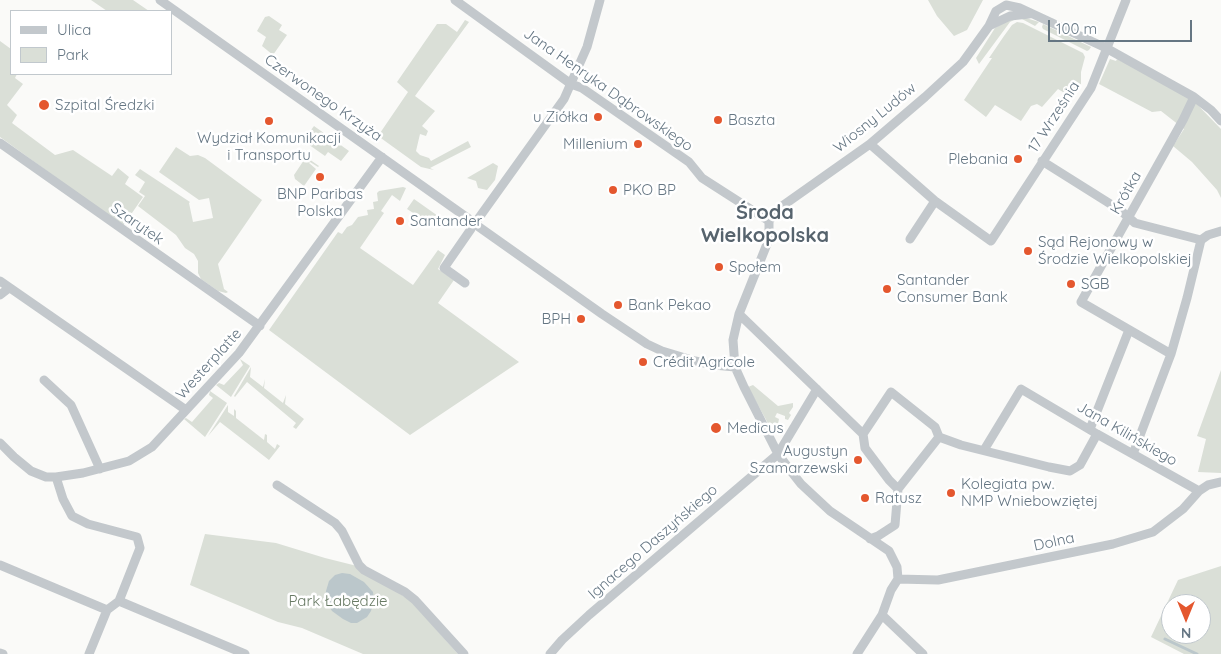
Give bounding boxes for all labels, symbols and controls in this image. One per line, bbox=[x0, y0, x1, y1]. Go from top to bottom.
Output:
legend bbox=[10, 10, 172, 75]
scale bar bbox=[1051, 10, 1195, 42]
text: 100 m bbox=[1056, 19, 1097, 38]
text: Ulica bbox=[57, 20, 91, 39]
street label: Jana Henryka Dąbrowskiego bbox=[520, 25, 696, 155]
text: Park bbox=[57, 45, 89, 64]
street label: Czerwonego Krzyża bbox=[261, 51, 385, 145]
street label: 17 Września bbox=[1024, 78, 1084, 156]
street label: Wiosny Ludów bbox=[830, 79, 920, 157]
place label: Szpital Średzki bbox=[55, 96, 154, 114]
marker: Szpital Średzki bbox=[37, 98, 51, 112]
place label: u Ziółka bbox=[533, 108, 588, 126]
marker: u Ziółka bbox=[592, 111, 604, 123]
place label: Baszta bbox=[728, 111, 775, 129]
marker: Baszta bbox=[712, 114, 724, 126]
marker: Wydział Komunikacji i Transportu bbox=[263, 115, 275, 127]
place label: Wydział Komunikacji i Transportu bbox=[197, 129, 341, 164]
place label: Millenium bbox=[563, 135, 628, 153]
marker: Millenium bbox=[632, 138, 644, 150]
place label: Plebania bbox=[948, 150, 1008, 168]
marker: Plebania bbox=[1012, 153, 1024, 165]
street label: Krótka bbox=[1106, 168, 1146, 218]
marker: BNP Paribas Polska bbox=[314, 171, 326, 183]
place label: PKO BP bbox=[623, 181, 676, 199]
marker: PKO BP bbox=[607, 184, 619, 196]
place label: BNP Paribas Polska bbox=[277, 185, 363, 220]
street label: Szarytek bbox=[107, 199, 167, 249]
district label: Środa Wielkopolska bbox=[701, 201, 829, 248]
place label: Santander bbox=[410, 212, 482, 230]
marker: Santander bbox=[394, 215, 406, 227]
place label: Sąd Rejonowy w Środzie Wielkopolskiej bbox=[1038, 233, 1192, 268]
marker: Sąd Rejonowy w Środzie Wielkopolskiej bbox=[1022, 245, 1034, 257]
place label: Społem bbox=[729, 258, 781, 276]
marker: Społem bbox=[713, 261, 725, 273]
place label: Santander Consumer Bank bbox=[897, 271, 1008, 306]
place label: SGB bbox=[1081, 275, 1110, 293]
marker: SGB bbox=[1065, 278, 1077, 290]
marker: Santander Consumer Bank bbox=[881, 283, 893, 295]
place label: Bank Pekao bbox=[628, 296, 711, 314]
marker: Bank Pekao bbox=[612, 299, 624, 311]
place label: BPH bbox=[541, 310, 571, 328]
marker: BPH bbox=[575, 313, 587, 325]
street label: Westerplatte bbox=[172, 325, 246, 403]
place label: Crédit Agricole bbox=[653, 353, 755, 371]
marker: Crédit Agricole bbox=[637, 356, 649, 368]
street label: Jana Kilińskiego bbox=[1074, 398, 1180, 470]
place label: Medicus bbox=[727, 419, 784, 437]
marker: Medicus bbox=[709, 421, 723, 435]
place label: Augustyn Szamarzewski bbox=[750, 442, 848, 477]
marker: Augustyn Szamarzewski bbox=[852, 454, 864, 466]
place label: Kolegiata pw. NMP Wniebowziętej bbox=[961, 475, 1098, 510]
street label: Ignacego Daszyńskiego bbox=[585, 481, 721, 603]
marker: Kolegiata pw. NMP Wniebowziętej bbox=[945, 487, 957, 499]
place label: Ratusz bbox=[875, 489, 922, 507]
marker: Ratusz bbox=[859, 492, 871, 504]
street label: Dolna bbox=[1032, 529, 1076, 555]
park label: Park Łabędzie bbox=[288, 592, 388, 610]
north arrow bbox=[1161, 594, 1211, 644]
text: N bbox=[1181, 624, 1191, 642]

